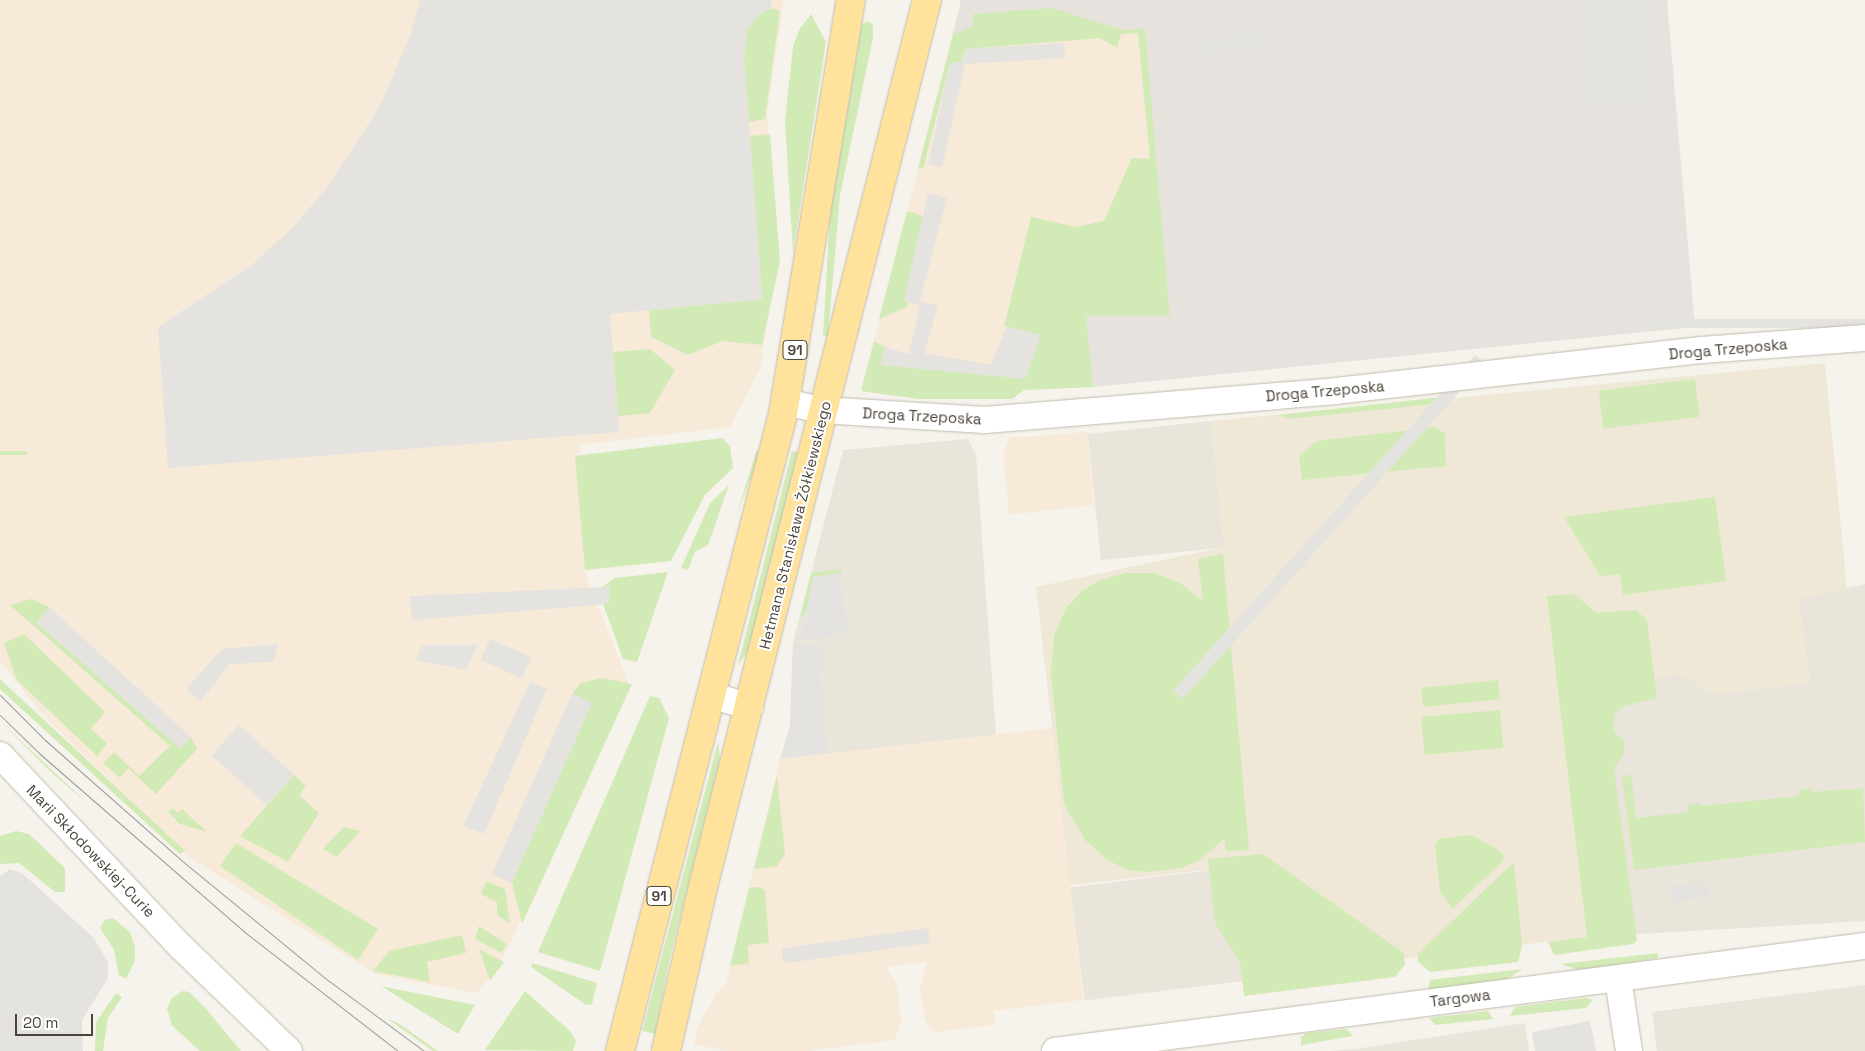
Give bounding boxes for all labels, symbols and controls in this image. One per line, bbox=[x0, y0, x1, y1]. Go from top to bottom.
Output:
street label: Droga Trzeposka bbox=[1668, 335, 1788, 363]
road number: 91 bbox=[782, 338, 808, 362]
street label: Droga Trzeposka bbox=[1265, 377, 1385, 405]
street label: Hetmana Stanisława Żółkiewskiego bbox=[755, 399, 835, 651]
street label: Droga Trzeposka bbox=[862, 404, 982, 428]
street label: Marii Skłodowskiej-Curie bbox=[23, 781, 159, 921]
road number: 91 bbox=[646, 884, 672, 908]
street label: Targowa bbox=[1429, 985, 1491, 1011]
scale bar bbox=[18, 1004, 95, 1036]
text: 20 m bbox=[23, 1013, 58, 1032]

